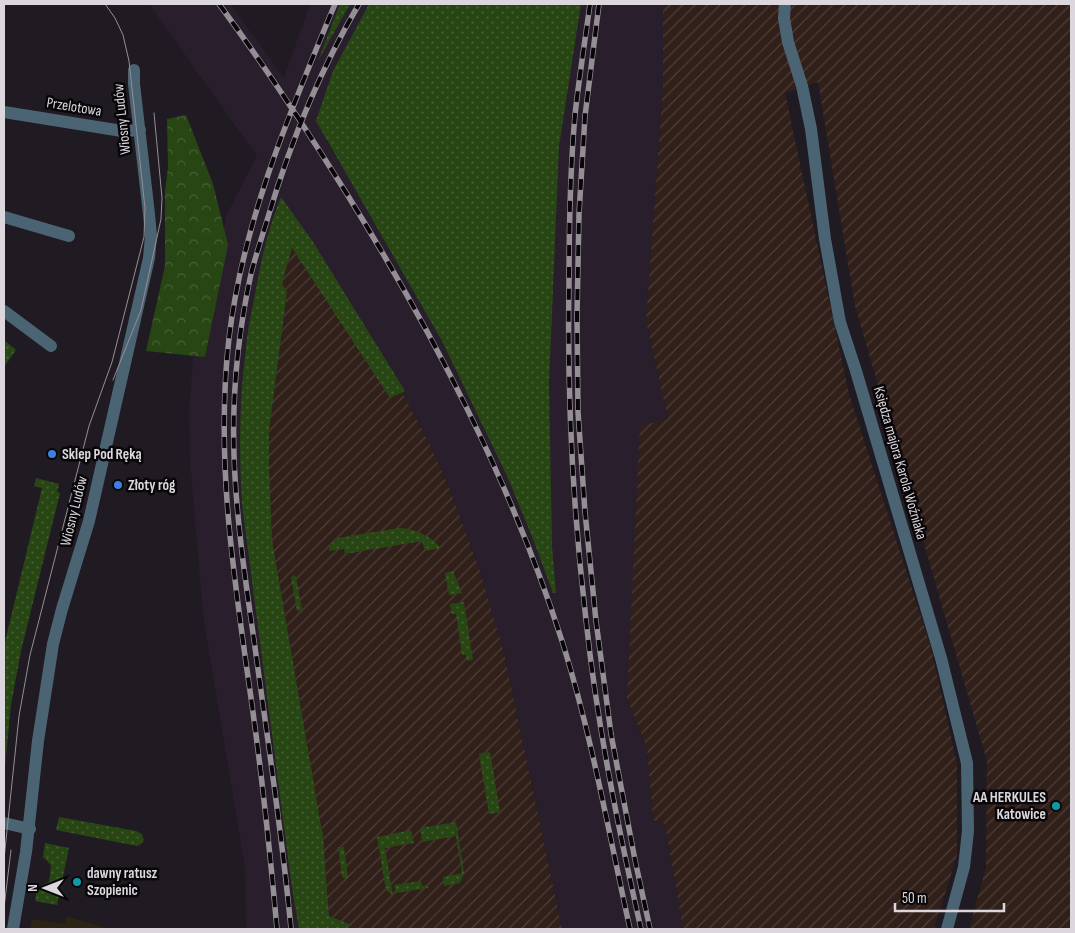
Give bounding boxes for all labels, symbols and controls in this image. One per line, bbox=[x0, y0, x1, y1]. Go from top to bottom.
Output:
street label: Wiosny Ludów bbox=[109, 82, 135, 155]
street label: Przelotowa bbox=[45, 93, 103, 121]
street label: Księdza majora Karola Woźniaka bbox=[869, 384, 931, 542]
place label: Sklep Pod Ręką bbox=[62, 445, 142, 464]
marker: Sklep Pod Ręką bbox=[46, 448, 58, 460]
street label: Wiosny Ludów bbox=[56, 474, 92, 548]
place label: Złoty róg bbox=[128, 476, 176, 495]
marker: Złoty róg bbox=[112, 479, 124, 491]
place label: AA HERKULES Katowice bbox=[972, 788, 1046, 824]
marker: AA HERKULES Katowice bbox=[1050, 800, 1062, 812]
north arrow bbox=[20, 863, 70, 913]
place label: dawny ratusz Szopienic bbox=[87, 864, 158, 900]
marker: dawny ratusz Szopienic bbox=[71, 876, 83, 888]
scale bar bbox=[895, 880, 1004, 912]
text: N bbox=[24, 884, 41, 892]
text: 50 m bbox=[902, 889, 927, 908]

